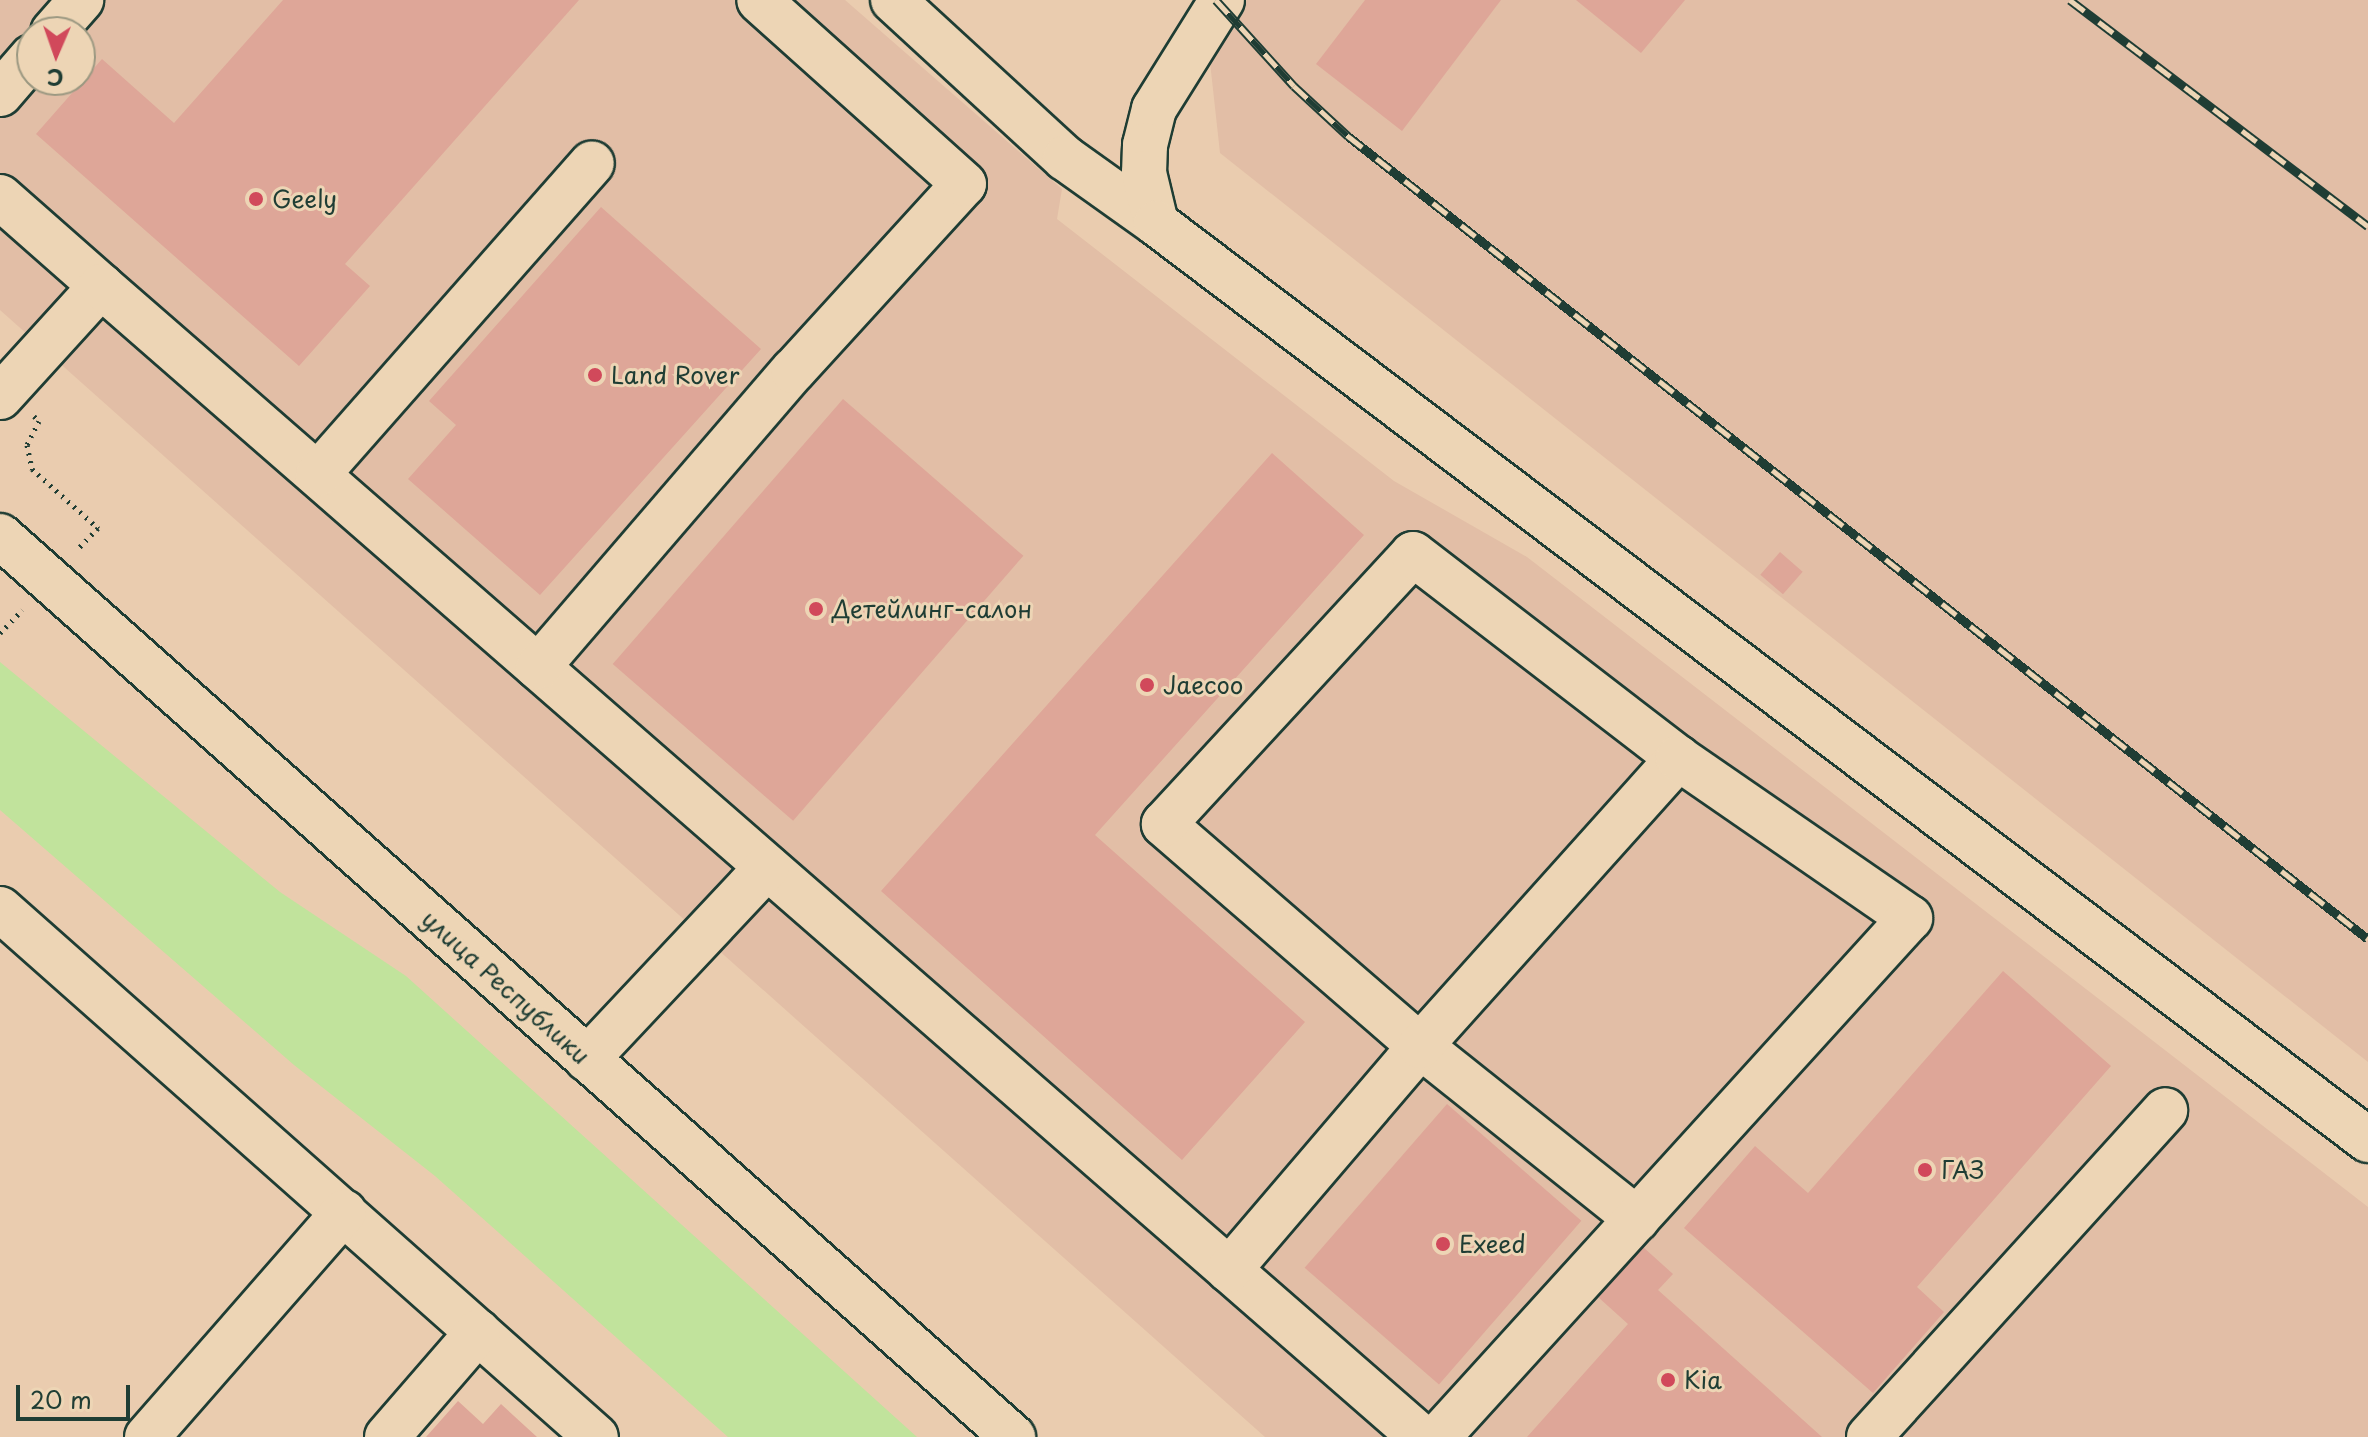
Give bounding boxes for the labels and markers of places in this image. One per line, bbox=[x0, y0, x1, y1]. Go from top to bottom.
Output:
place label: Geely bbox=[272, 185, 337, 213]
marker: Geely bbox=[247, 190, 265, 208]
place label: Land Rover bbox=[611, 361, 740, 389]
marker: Land Rover bbox=[586, 366, 604, 384]
place label: Детейлинг-салон bbox=[832, 595, 1032, 623]
marker: Детейлинг-салон bbox=[807, 600, 825, 618]
place label: Jaecoo bbox=[1163, 671, 1243, 699]
marker: Jaecoo bbox=[1138, 676, 1156, 694]
place label: ГАЗ bbox=[1941, 1156, 1984, 1184]
marker: ГАЗ bbox=[1916, 1161, 1934, 1179]
place label: Exeed bbox=[1459, 1230, 1526, 1258]
marker: Exeed bbox=[1434, 1235, 1452, 1253]
place label: Kia bbox=[1684, 1366, 1722, 1394]
marker: Kia bbox=[1659, 1371, 1677, 1389]

